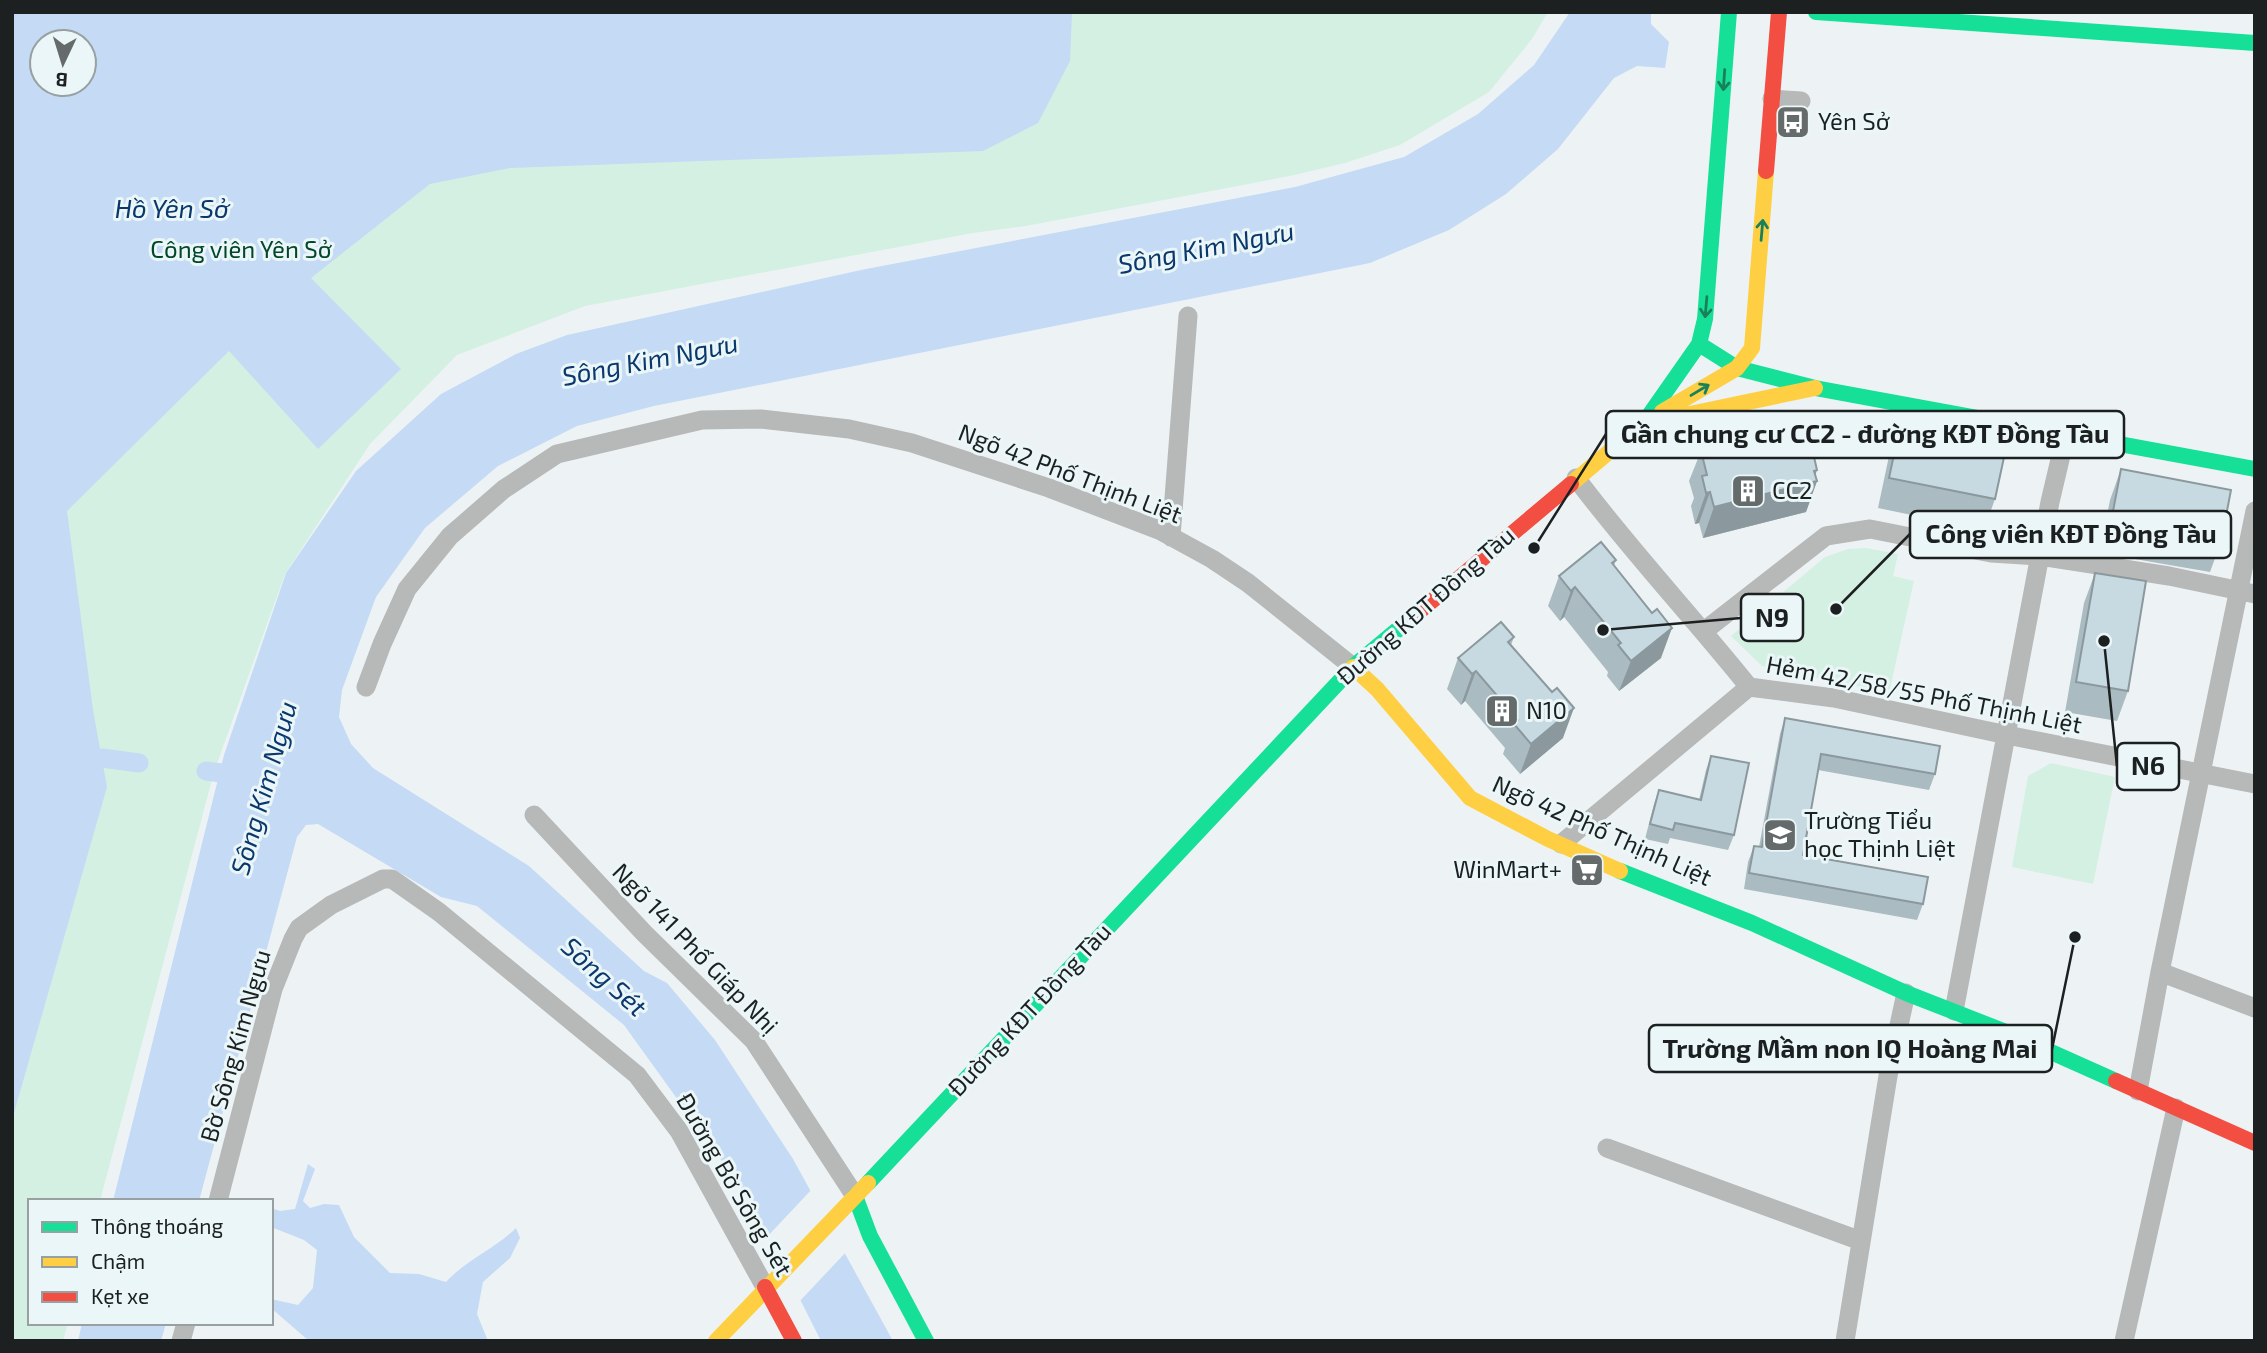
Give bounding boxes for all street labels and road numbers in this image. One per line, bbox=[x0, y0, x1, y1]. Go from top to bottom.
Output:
street label: Ngõ 42 Phố Thịnh Liệt bbox=[955, 417, 1186, 529]
street label: Đường KĐT Đồng Tàu bbox=[1330, 520, 1520, 690]
street label: Hẻm 42/58/55 Phố Thịnh Liệt bbox=[1764, 649, 2085, 738]
street label: Ngõ 42 Phố Thịnh Liệt bbox=[1489, 768, 1717, 891]
street label: Ngõ 141 Phố Giáp Nhị bbox=[607, 857, 785, 1039]
street label: Đường KĐT Đồng Tàu bbox=[941, 916, 1117, 1101]
street label: Bờ Sông Kim Ngưu bbox=[193, 946, 276, 1145]
street label: Đường Bờ Sông Sét bbox=[671, 1088, 799, 1281]

